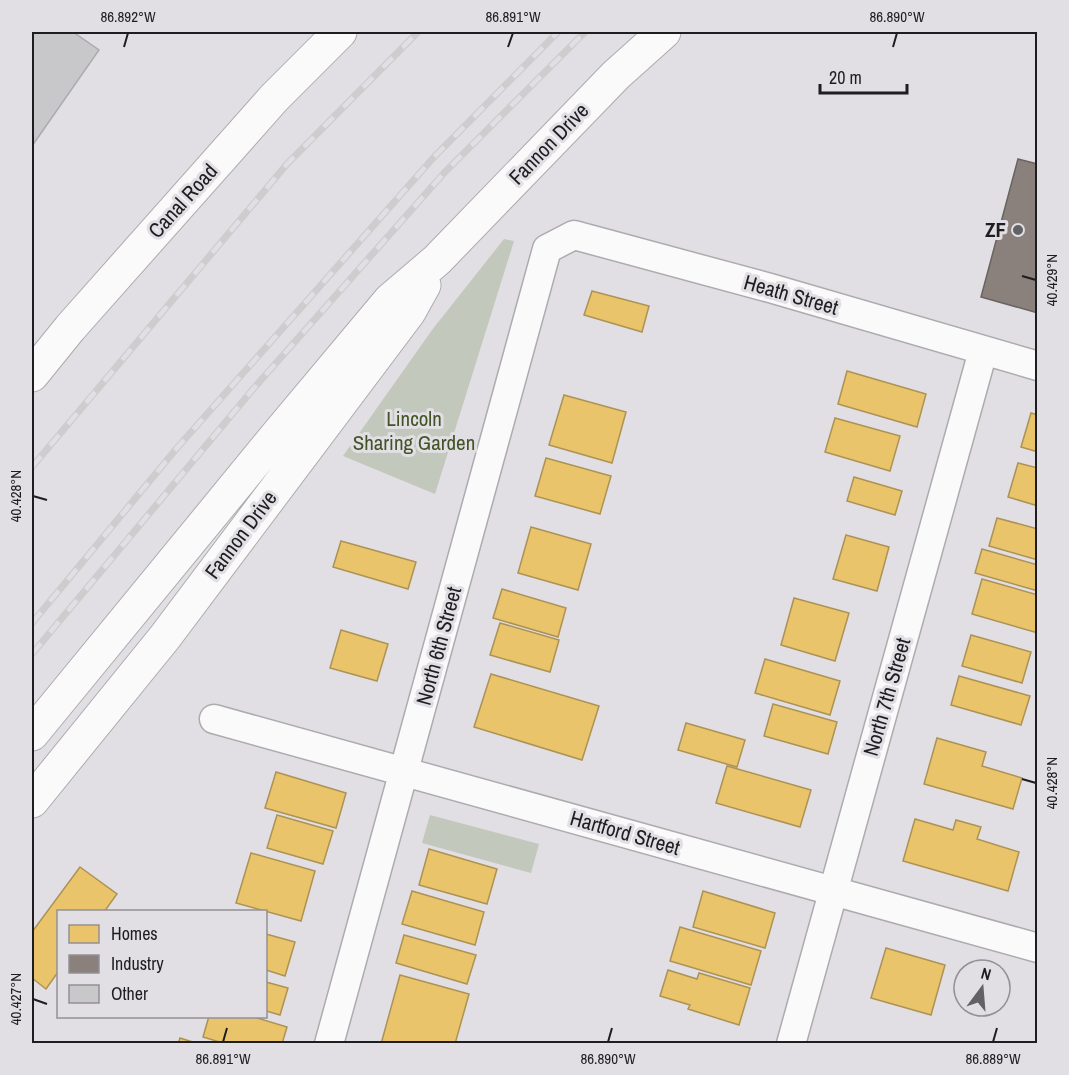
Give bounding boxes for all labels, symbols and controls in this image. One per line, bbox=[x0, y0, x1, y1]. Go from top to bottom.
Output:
text: 86.892°W bbox=[100, 6, 156, 27]
text: 86.891°W bbox=[485, 6, 541, 27]
text: 86.890°W bbox=[869, 6, 925, 27]
scale bar bbox=[820, 57, 907, 95]
text: 20 m bbox=[829, 65, 862, 90]
street label: Fannon Drive bbox=[502, 96, 595, 191]
street label: Canal Road bbox=[141, 157, 224, 244]
place label: ZF bbox=[985, 215, 1006, 244]
marker: ZF bbox=[1011, 223, 1025, 237]
text: 40.429°N bbox=[1041, 254, 1062, 306]
street label: Heath Street bbox=[741, 267, 842, 322]
park label: Lincoln Sharing Garden bbox=[353, 404, 475, 457]
text: 40.428°N bbox=[5, 470, 26, 522]
street label: Fannon Drive bbox=[198, 485, 283, 585]
street label: North 6th Street bbox=[409, 583, 468, 708]
street label: North 7th Street bbox=[856, 634, 917, 759]
text: 40.428°N bbox=[1041, 757, 1062, 809]
street label: Hartford Street bbox=[567, 803, 684, 862]
legend bbox=[57, 910, 267, 1018]
text: Homes bbox=[111, 921, 158, 946]
text: Industry bbox=[111, 951, 164, 976]
north arrow bbox=[952, 958, 1012, 1018]
text: N bbox=[979, 962, 994, 985]
text: 40.427°N bbox=[5, 973, 26, 1025]
text: Other bbox=[111, 981, 148, 1006]
text: 86.891°W bbox=[195, 1048, 251, 1069]
text: 86.890°W bbox=[580, 1048, 636, 1069]
text: 86.889°W bbox=[965, 1048, 1021, 1069]

